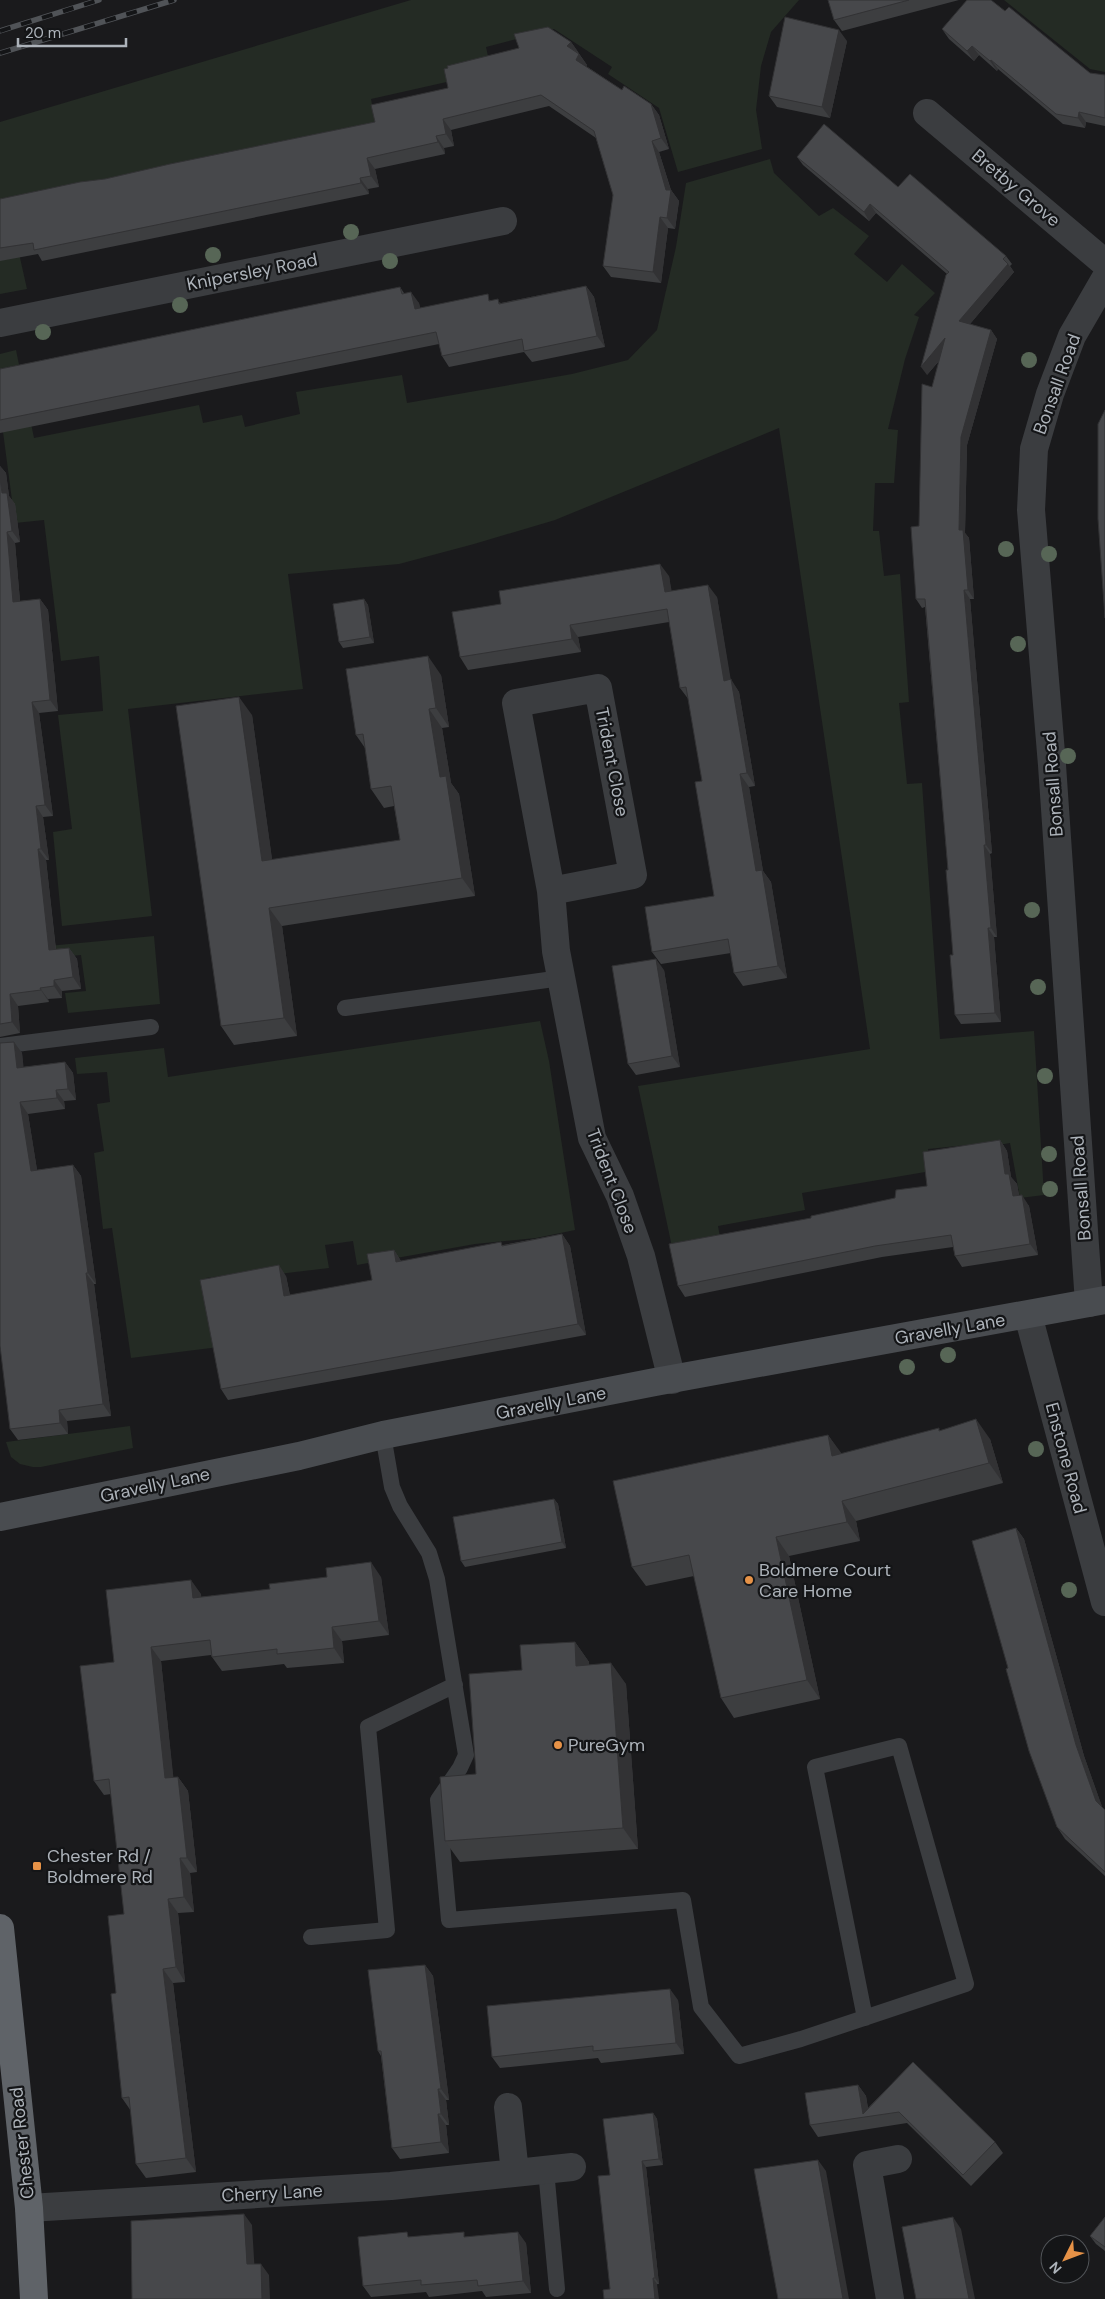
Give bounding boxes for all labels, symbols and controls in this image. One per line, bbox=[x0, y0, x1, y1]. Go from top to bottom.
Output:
scale bar bbox=[18, 15, 125, 47]
text: 20 m bbox=[25, 23, 61, 43]
street label: Bretby Grove bbox=[967, 144, 1065, 232]
street label: Knipersley Road bbox=[184, 248, 320, 296]
street label: Bonsall Road bbox=[1028, 330, 1086, 438]
street label: Trident Close bbox=[590, 705, 634, 819]
street label: Bonsall Road bbox=[1037, 731, 1069, 837]
street label: Trident Close bbox=[581, 1125, 643, 1237]
street label: Bonsall Road bbox=[1065, 1135, 1097, 1241]
street label: Gravelly Lane bbox=[893, 1307, 1007, 1351]
street label: Gravelly Lane bbox=[494, 1381, 608, 1425]
street label: Enstone Road bbox=[1040, 1400, 1092, 1516]
street label: Gravelly Lane bbox=[98, 1462, 212, 1508]
place label: Boldmere Court Care Home bbox=[759, 1558, 891, 1603]
marker: Boldmere Court Care Home bbox=[743, 1574, 755, 1586]
place label: PureGym bbox=[568, 1733, 645, 1757]
marker: PureGym bbox=[552, 1739, 564, 1751]
place label: Chester Rd / Boldmere Rd bbox=[47, 1844, 153, 1889]
marker: Chester Rd / Boldmere Rd bbox=[31, 1860, 43, 1872]
street label: Chester Road bbox=[4, 2086, 40, 2200]
street label: Cherry Lane bbox=[221, 2178, 323, 2208]
north arrow bbox=[1040, 2234, 1090, 2284]
text: N bbox=[1045, 2258, 1065, 2278]

